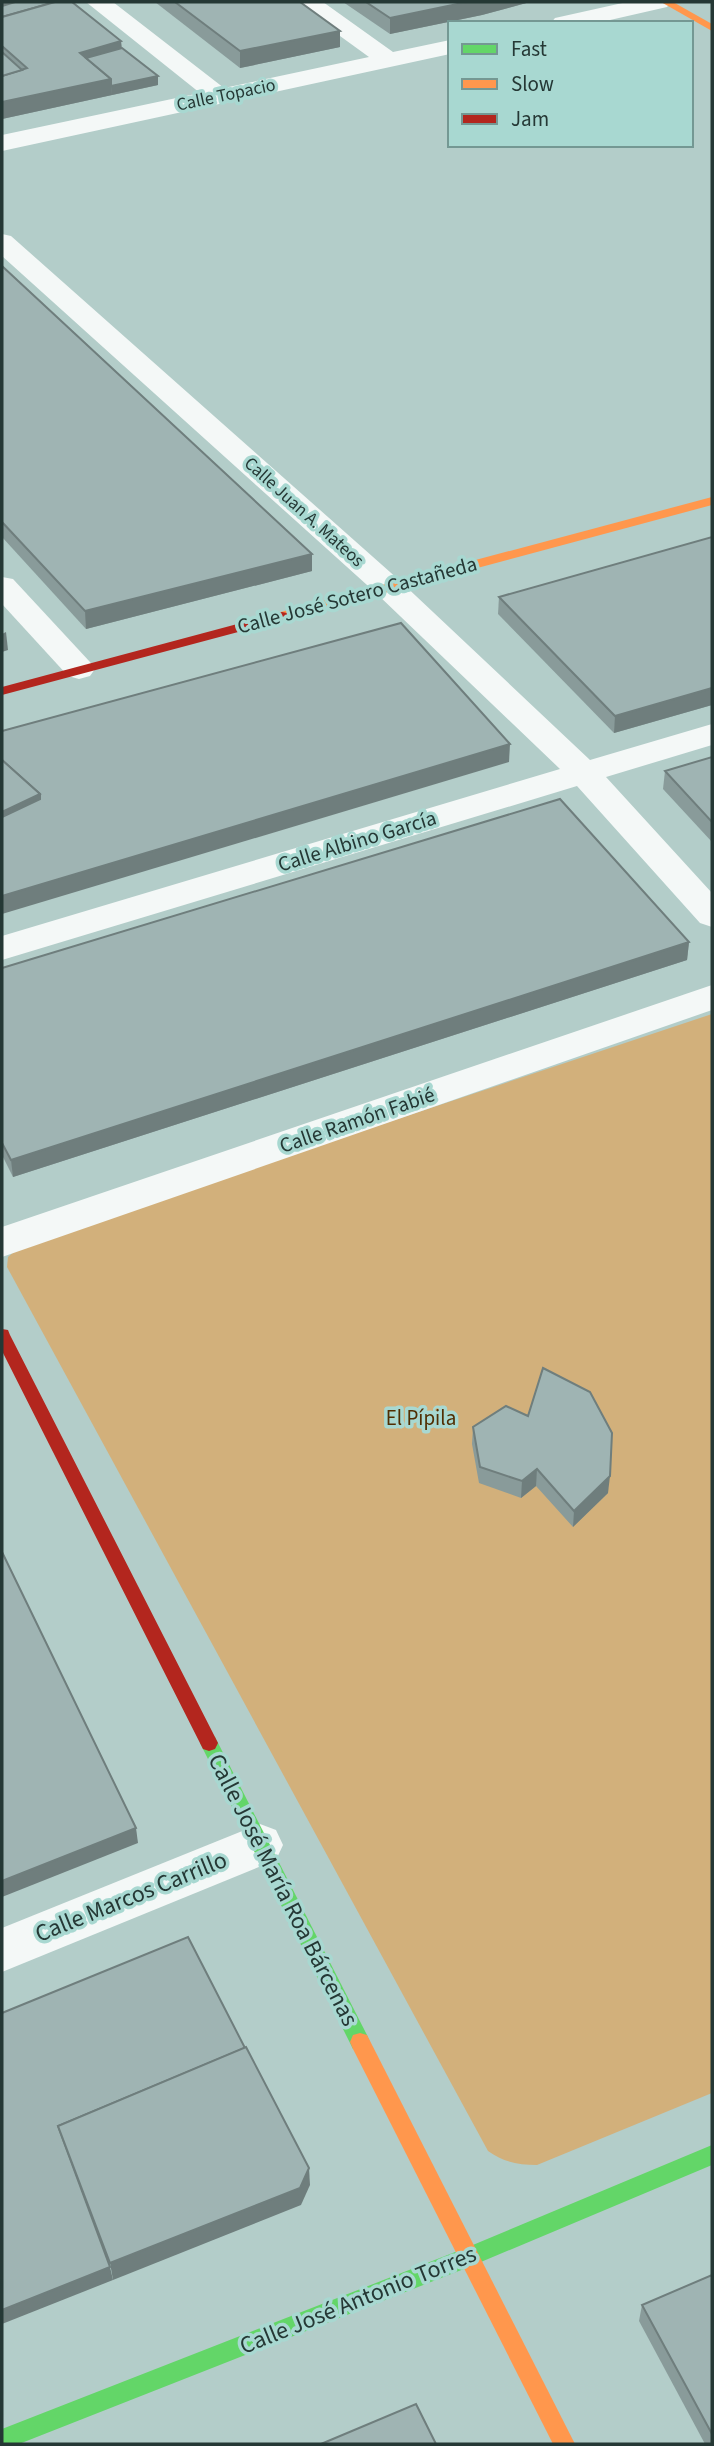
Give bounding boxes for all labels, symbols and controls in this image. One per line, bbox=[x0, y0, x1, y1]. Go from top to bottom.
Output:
legend bbox=[448, 21, 693, 147]
text: Fast bbox=[511, 34, 547, 64]
text: Slow bbox=[511, 69, 554, 99]
street label: Calle Topacio bbox=[174, 72, 278, 118]
text: Jam bbox=[511, 104, 549, 134]
street label: Calle Juan A. Mateos bbox=[238, 451, 370, 573]
street label: Calle José Sotero Castañeda bbox=[234, 549, 480, 641]
street label: Calle Albino García bbox=[274, 803, 440, 879]
street label: Calle Ramón Fabié bbox=[275, 1079, 439, 1161]
park label: El Pípila bbox=[386, 1403, 456, 1433]
street label: Calle José María Roa Bárcenas bbox=[199, 1748, 367, 2032]
street label: Calle Marcos Carrillo bbox=[30, 1843, 232, 1951]
street label: Calle José Antonio Torres bbox=[234, 2236, 482, 2364]

